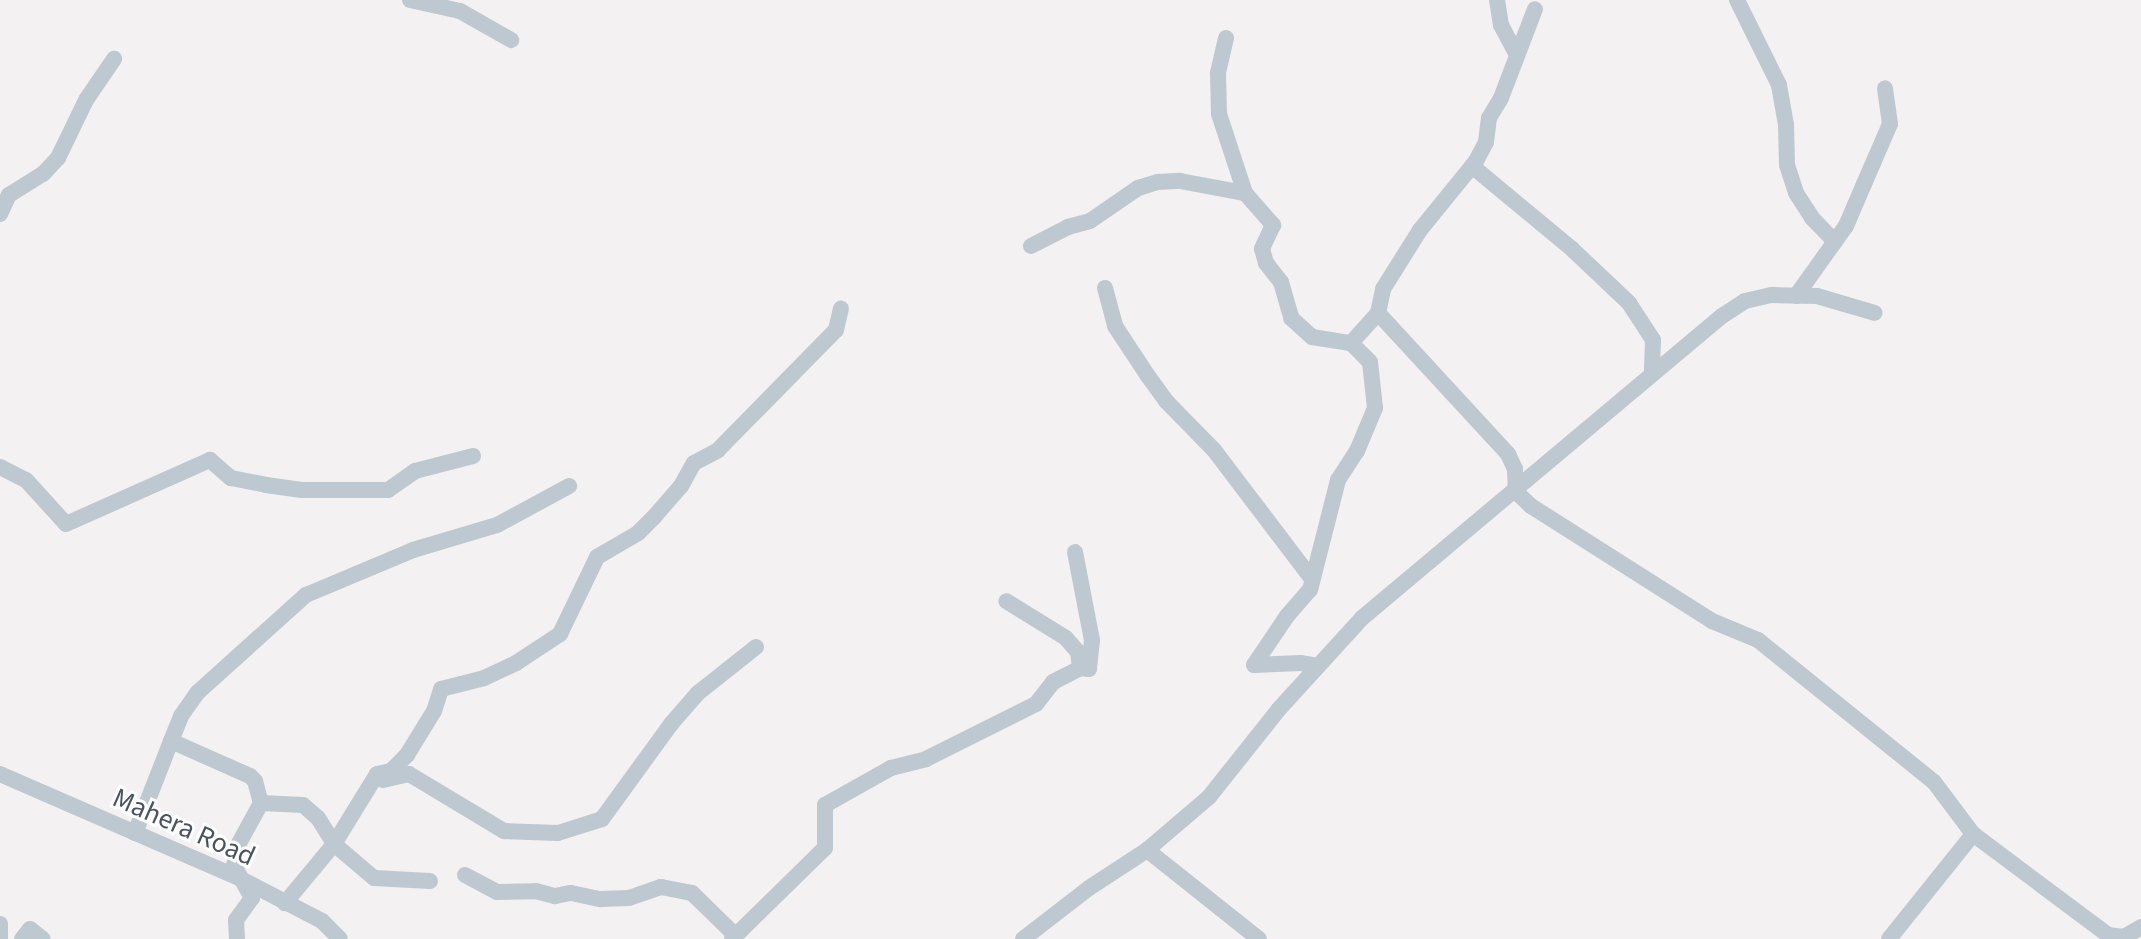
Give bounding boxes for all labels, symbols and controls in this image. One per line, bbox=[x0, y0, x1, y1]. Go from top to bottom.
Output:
street label: Mahera Road bbox=[108, 781, 260, 873]

